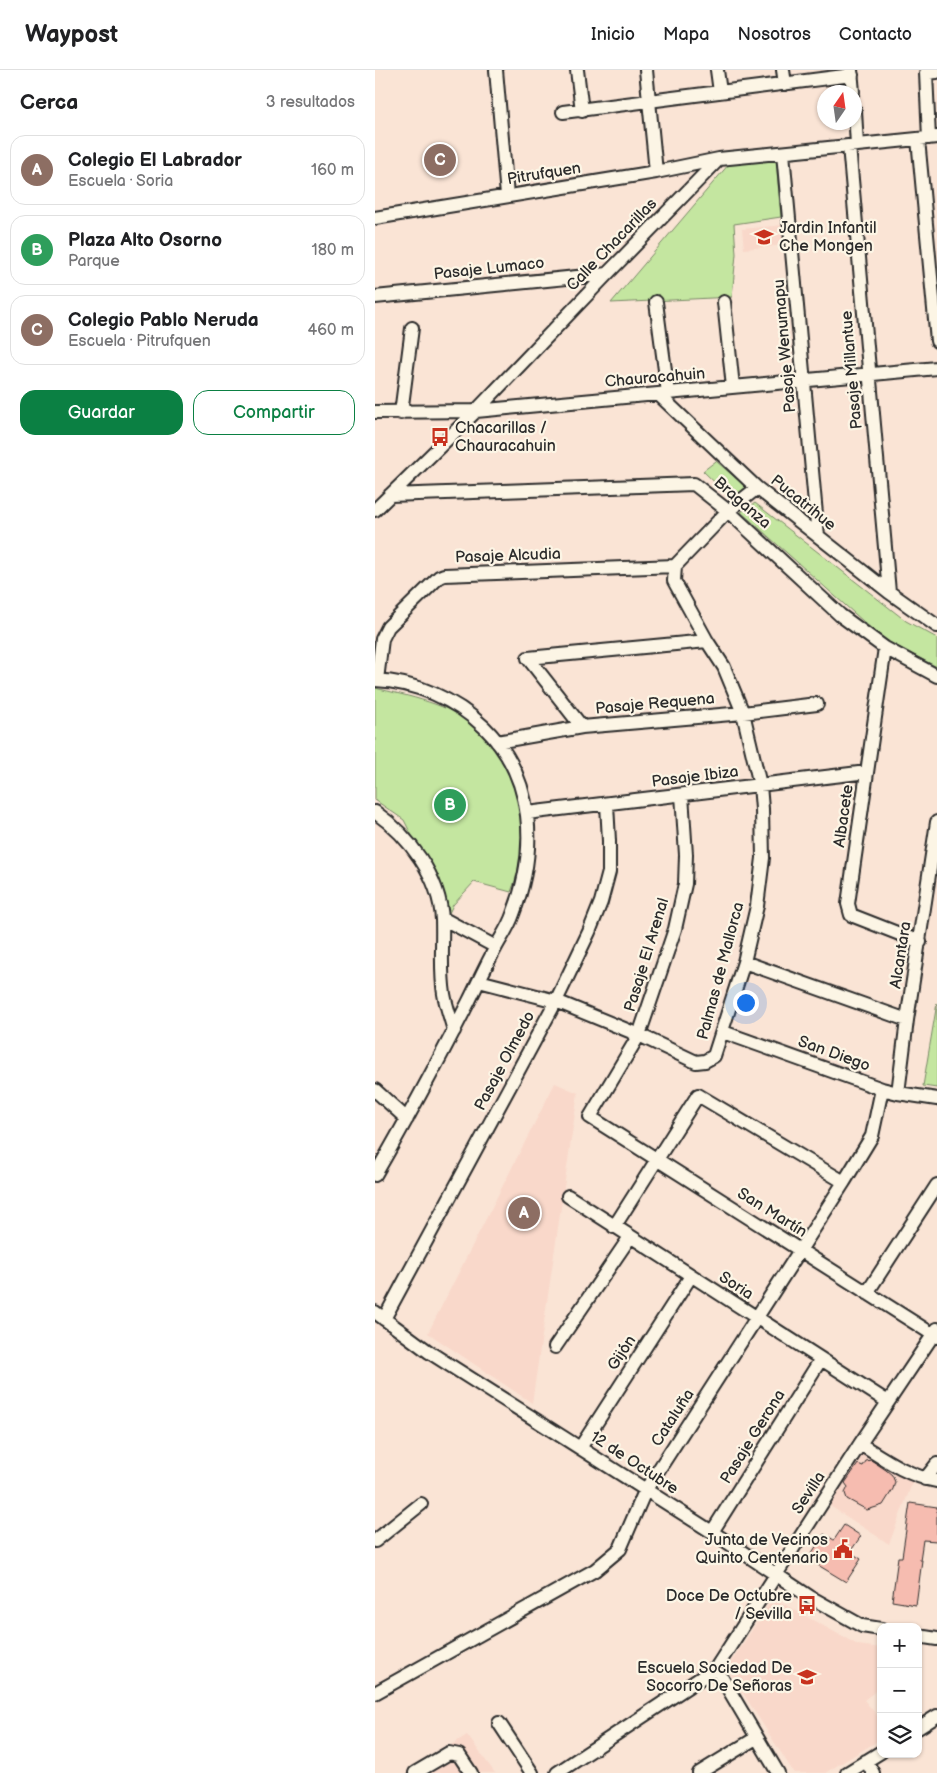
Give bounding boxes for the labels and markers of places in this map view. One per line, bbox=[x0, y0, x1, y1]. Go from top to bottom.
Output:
pin: C bbox=[424, 141, 456, 179]
place label: Jardin Infantil Che Mongen bbox=[779, 219, 877, 256]
school or university icon: Jardin Infantil Che Mongen bbox=[753, 226, 775, 248]
place label: Chacarillas / Chauracahuin bbox=[455, 419, 556, 456]
bus stop icon: Chacarillas / Chauracahuin bbox=[429, 426, 451, 448]
pin: B bbox=[434, 786, 466, 824]
pin: A bbox=[508, 1194, 540, 1232]
place label: Junta de Vecinos Quinto Centenario bbox=[696, 1531, 828, 1568]
public building icon: Junta de Vecinos Quinto Centenario bbox=[832, 1538, 854, 1560]
place label: Doce De Octubre / Sevilla bbox=[666, 1587, 793, 1624]
bus stop icon: Doce De Octubre / Sevilla bbox=[796, 1594, 818, 1616]
place label: Escuela Sociedad De Socorro De Señoras bbox=[637, 1659, 793, 1696]
school or university icon: Escuela Sociedad De Socorro De Señoras bbox=[796, 1666, 818, 1688]

